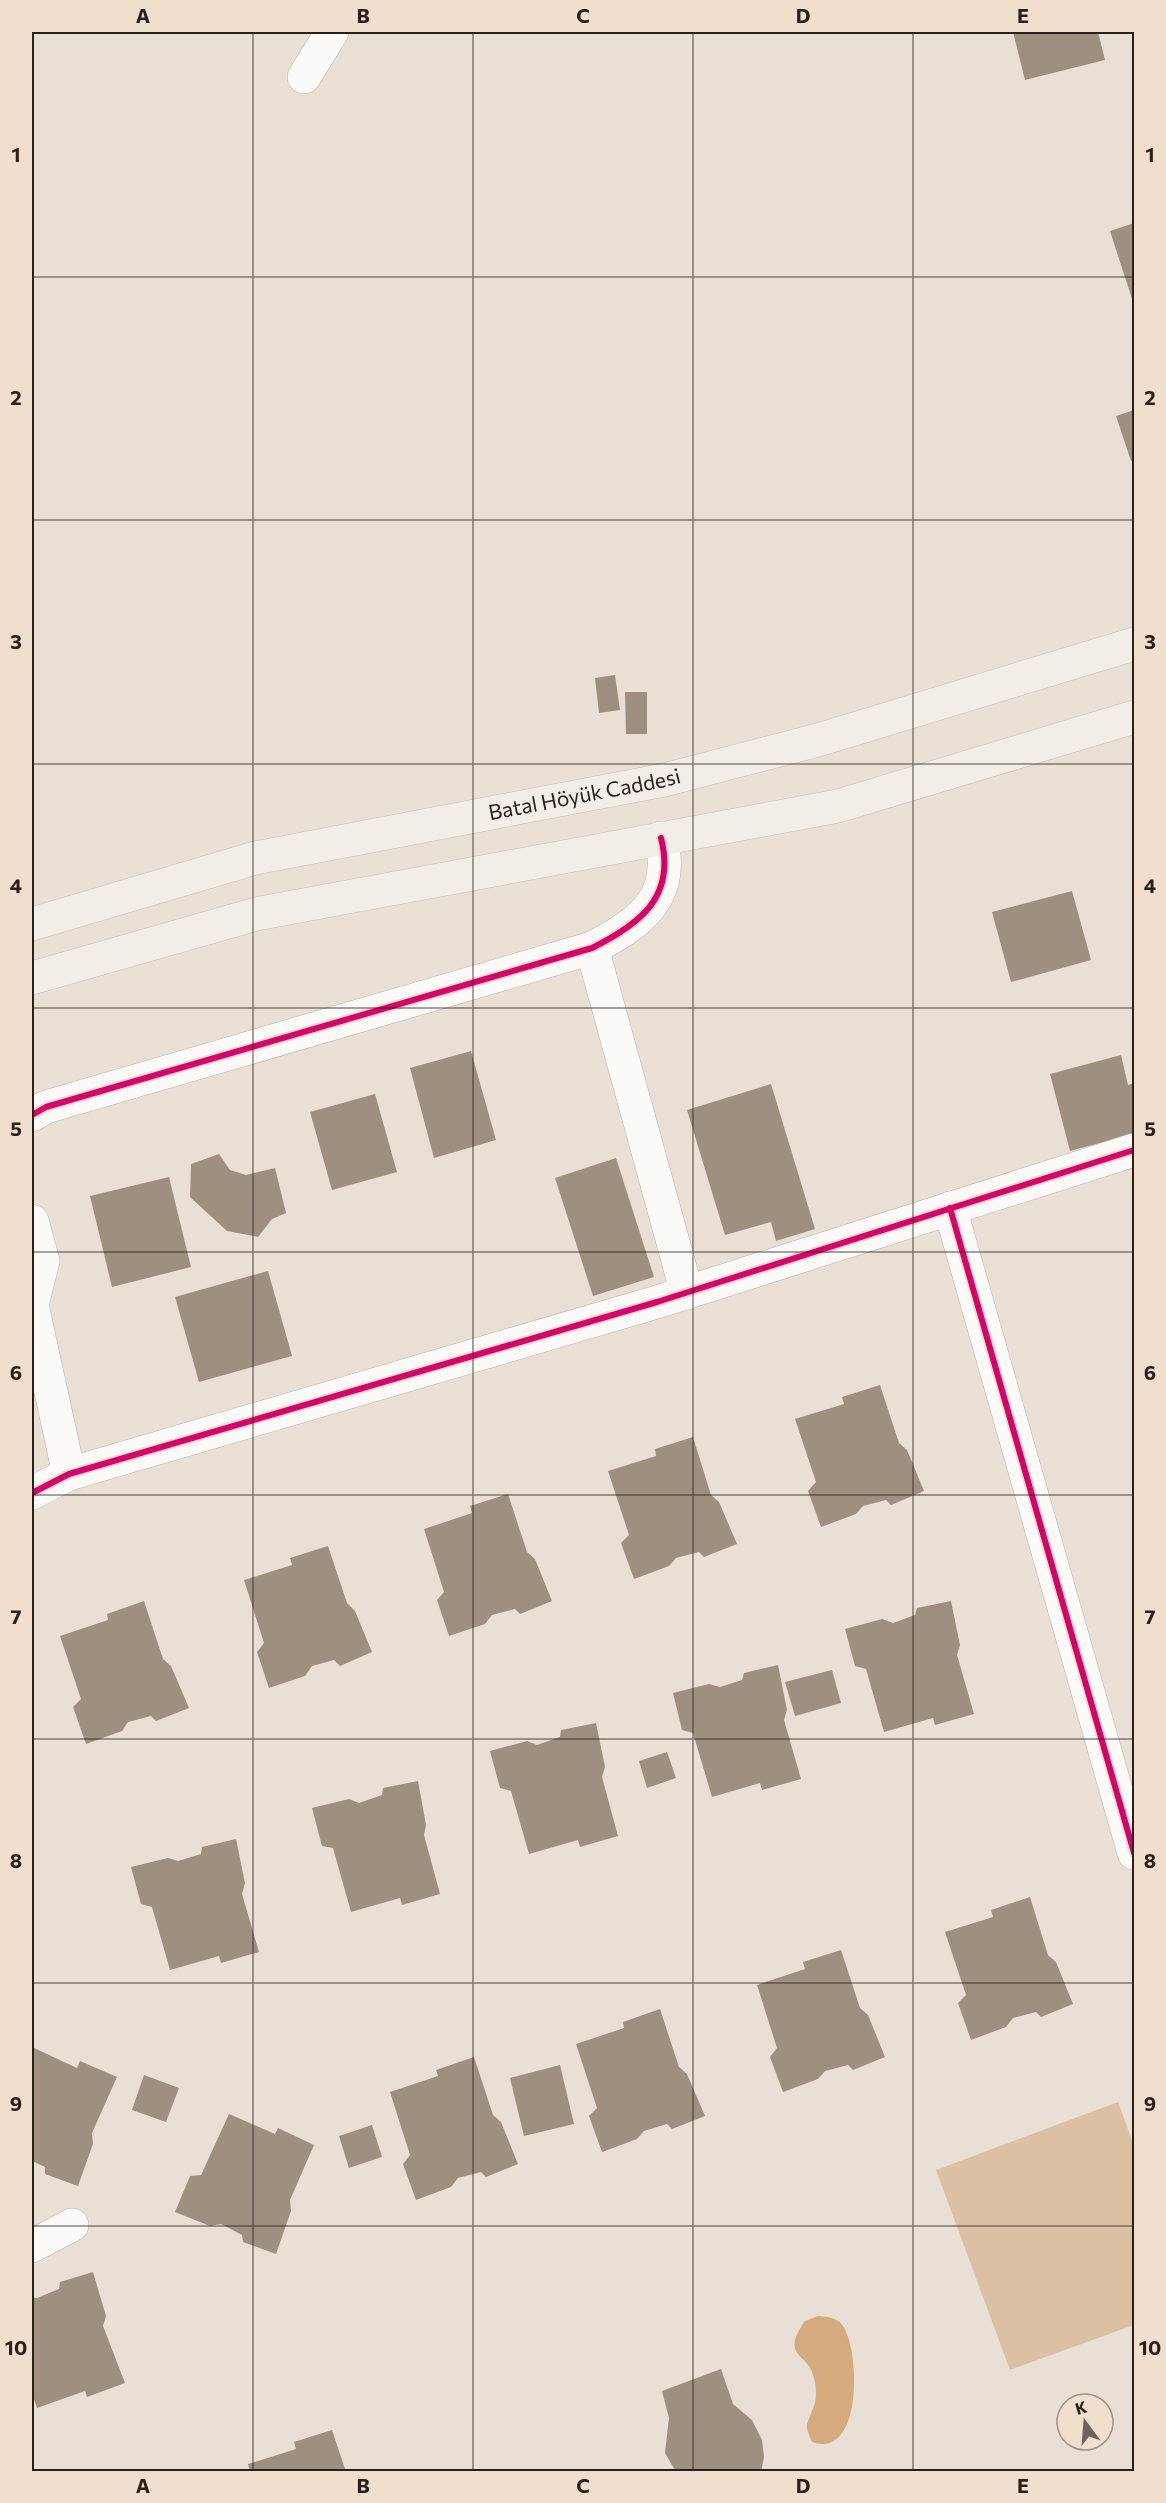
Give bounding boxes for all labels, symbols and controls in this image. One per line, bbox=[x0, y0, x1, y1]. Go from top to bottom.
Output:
text: A bbox=[136, 3, 150, 27]
text: B bbox=[356, 3, 370, 27]
text: C bbox=[576, 3, 590, 27]
text: D bbox=[796, 3, 810, 27]
text: E bbox=[1017, 3, 1029, 27]
text: 1 bbox=[11, 142, 21, 166]
text: 1 bbox=[1145, 142, 1155, 166]
text: 2 bbox=[10, 385, 22, 409]
text: 2 bbox=[1144, 385, 1156, 409]
text: 3 bbox=[10, 629, 22, 653]
text: 3 bbox=[1144, 629, 1156, 653]
street label: Batal Höyük Caddesi bbox=[486, 762, 683, 824]
text: 4 bbox=[10, 873, 22, 897]
text: 4 bbox=[1144, 873, 1156, 897]
text: 5 bbox=[10, 1116, 22, 1140]
text: 5 bbox=[1144, 1116, 1156, 1140]
text: 6 bbox=[10, 1360, 22, 1384]
text: 6 bbox=[1144, 1360, 1156, 1384]
text: 7 bbox=[11, 1604, 22, 1628]
text: 7 bbox=[1145, 1604, 1156, 1628]
text: 8 bbox=[10, 1848, 22, 1872]
text: 8 bbox=[1144, 1848, 1156, 1872]
text: 9 bbox=[10, 2091, 22, 2115]
text: 9 bbox=[1144, 2091, 1156, 2115]
text: 10 bbox=[5, 2335, 27, 2359]
text: 10 bbox=[1139, 2335, 1161, 2359]
north arrow bbox=[1055, 2392, 1115, 2452]
text: K bbox=[1073, 2396, 1089, 2418]
text: A bbox=[136, 2473, 150, 2497]
text: B bbox=[356, 2473, 370, 2497]
text: C bbox=[576, 2473, 590, 2497]
text: D bbox=[796, 2473, 810, 2497]
text: E bbox=[1017, 2473, 1029, 2497]

